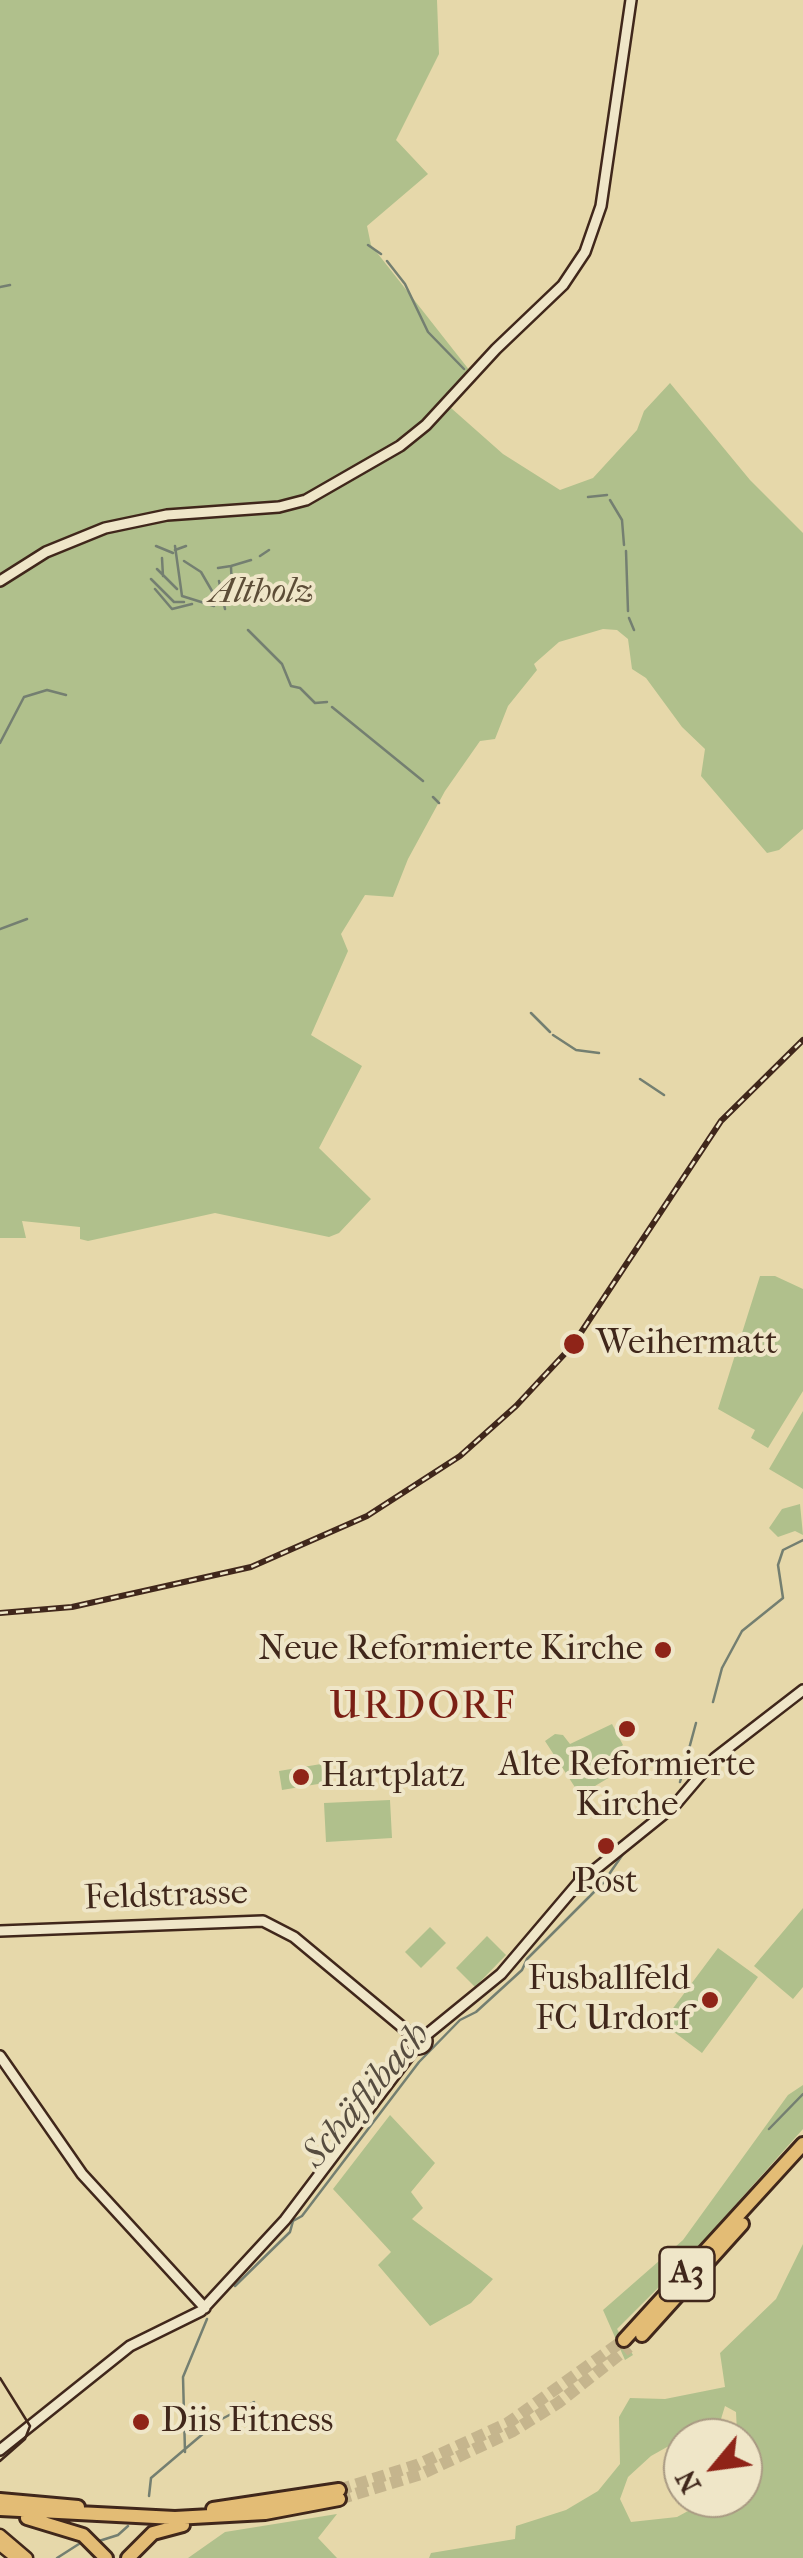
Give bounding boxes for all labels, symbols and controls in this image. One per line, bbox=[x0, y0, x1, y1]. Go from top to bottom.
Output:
park label: Altholz bbox=[210, 572, 314, 614]
place label: Weihermatt bbox=[596, 1323, 778, 1365]
marker: Weihermatt bbox=[561, 1331, 587, 1357]
place label: Neue Reformierte Kirche bbox=[258, 1629, 643, 1671]
marker: Neue Reformierte Kirche bbox=[652, 1639, 674, 1661]
district label: URDORF bbox=[329, 1684, 517, 1732]
marker: Alte Reformierte Kirche bbox=[616, 1718, 638, 1740]
place label: Alte Reformierte Kirche bbox=[499, 1745, 755, 1827]
place label: Hartplatz bbox=[321, 1756, 465, 1798]
marker: Hartplatz bbox=[290, 1766, 312, 1788]
marker: Post bbox=[595, 1835, 617, 1857]
place label: Post bbox=[574, 1862, 638, 1904]
street label: Feldstrasse bbox=[83, 1873, 249, 1921]
place label: Fusballfeld FC Urdorf bbox=[528, 1959, 690, 2041]
marker: Fusballfeld FC Urdorf bbox=[699, 1989, 721, 2011]
water label: Schäflibach bbox=[293, 2014, 441, 2178]
road number: A3 bbox=[660, 2247, 714, 2301]
place label: Diis Fitness bbox=[161, 2401, 333, 2443]
marker: Diis Fitness bbox=[130, 2411, 152, 2433]
north arrow bbox=[663, 2418, 763, 2518]
text: N bbox=[668, 2465, 708, 2499]

